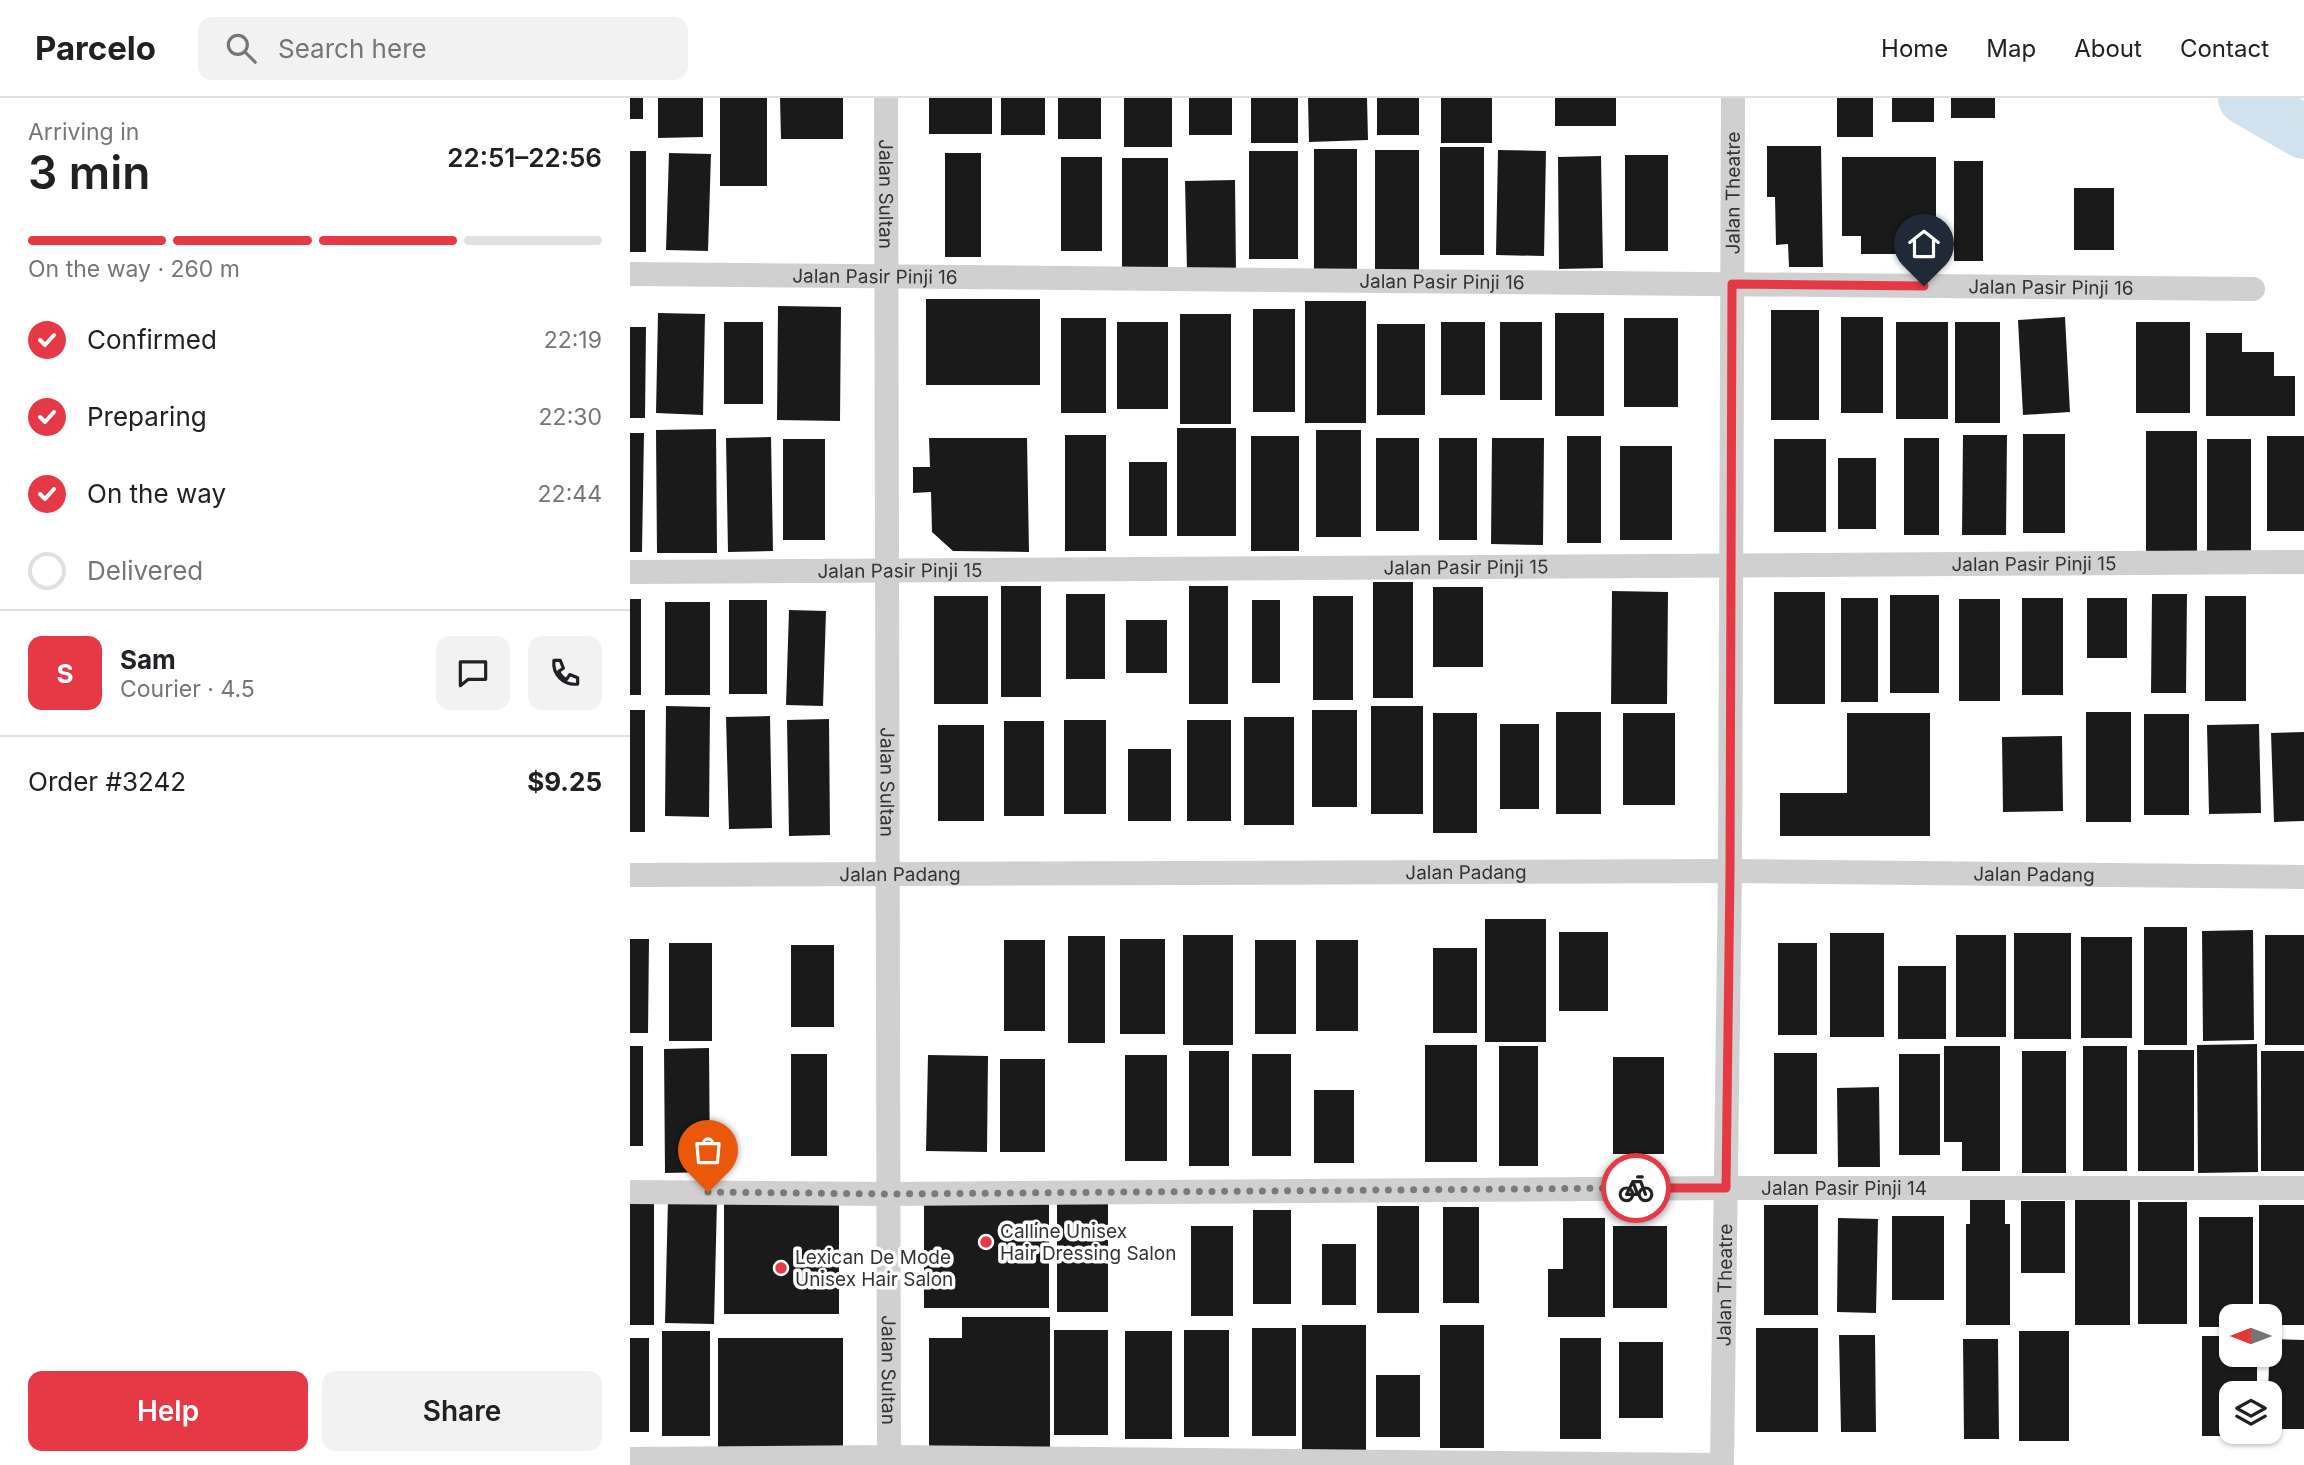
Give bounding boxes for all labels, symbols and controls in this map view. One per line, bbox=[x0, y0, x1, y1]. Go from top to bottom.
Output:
search box bbox=[198, 17, 688, 80]
text: Parcelo bbox=[35, 28, 156, 68]
icon: search bbox=[222, 29, 260, 67]
text: Search here bbox=[278, 33, 427, 64]
text: Home bbox=[1881, 34, 1948, 63]
text: Map bbox=[1986, 34, 2036, 63]
text: About bbox=[2074, 34, 2142, 63]
text: Contact bbox=[2180, 34, 2269, 63]
text: Arriving in bbox=[28, 118, 139, 146]
street label: Jalan Theatre bbox=[1721, 132, 1745, 255]
street label: Jalan Sultan bbox=[874, 139, 897, 249]
text: 22:51–22:56 bbox=[447, 142, 602, 173]
text: 3 min bbox=[28, 144, 150, 200]
pin bbox=[1894, 214, 1954, 286]
icon: home bbox=[1905, 225, 1943, 263]
text: On the way · 260 m bbox=[28, 255, 240, 283]
street label: Jalan Pasir Pinji 16 bbox=[792, 265, 958, 289]
street label: Jalan Pasir Pinji 16 bbox=[1359, 270, 1525, 294]
street label: Jalan Pasir Pinji 16 bbox=[1968, 275, 2134, 300]
icon: check bbox=[28, 321, 66, 359]
text: Confirmed bbox=[87, 324, 217, 355]
text: 22:19 bbox=[544, 326, 602, 354]
icon: check bbox=[28, 398, 66, 436]
text: Preparing bbox=[87, 401, 207, 432]
text: 22:30 bbox=[539, 403, 602, 431]
icon: check bbox=[28, 475, 66, 513]
text: On the way bbox=[87, 478, 226, 509]
text: 22:44 bbox=[538, 480, 602, 508]
street label: Jalan Pasir Pinji 15 bbox=[1951, 552, 2117, 576]
text: Delivered bbox=[87, 555, 203, 586]
street label: Jalan Pasir Pinji 15 bbox=[1383, 556, 1549, 579]
street label: Jalan Pasir Pinji 15 bbox=[817, 559, 983, 583]
button: chat bbox=[436, 636, 510, 710]
button: phone bbox=[528, 636, 602, 710]
text: Sam bbox=[120, 644, 176, 675]
text: S bbox=[56, 658, 74, 689]
text: Courier · 4.5 bbox=[120, 675, 255, 703]
street label: Jalan Sultan bbox=[875, 727, 899, 837]
text: Order #3242 bbox=[28, 766, 186, 797]
text: $9.25 bbox=[527, 766, 602, 797]
street label: Jalan Padang bbox=[1405, 861, 1527, 884]
street label: Jalan Padang bbox=[839, 863, 961, 886]
street label: Jalan Padang bbox=[1973, 863, 2095, 887]
pin bbox=[678, 1120, 738, 1192]
icon: bag bbox=[689, 1131, 727, 1169]
courier bbox=[1601, 1153, 1671, 1223]
icon: bike bbox=[1617, 1169, 1655, 1207]
street label: Jalan Pasir Pinji 14 bbox=[1761, 1177, 1927, 1200]
place label: Calline Unisex Hair Dressing Salon bbox=[1000, 1220, 1176, 1265]
street label: Jalan Theatre bbox=[1713, 1223, 1737, 1347]
marker: Calline Unisex Hair Dressing Salon bbox=[978, 1234, 994, 1250]
place label: Lexican De Mode Unisex Hair Salon bbox=[795, 1246, 953, 1291]
marker: Lexican De Mode Unisex Hair Salon bbox=[773, 1260, 789, 1276]
north arrow bbox=[2219, 1304, 2282, 1367]
map controls bbox=[2219, 1304, 2282, 1444]
street label: Jalan Sultan bbox=[877, 1315, 900, 1425]
button: Help bbox=[28, 1371, 308, 1451]
button: Share bbox=[322, 1371, 602, 1451]
button: layers bbox=[2219, 1381, 2282, 1444]

